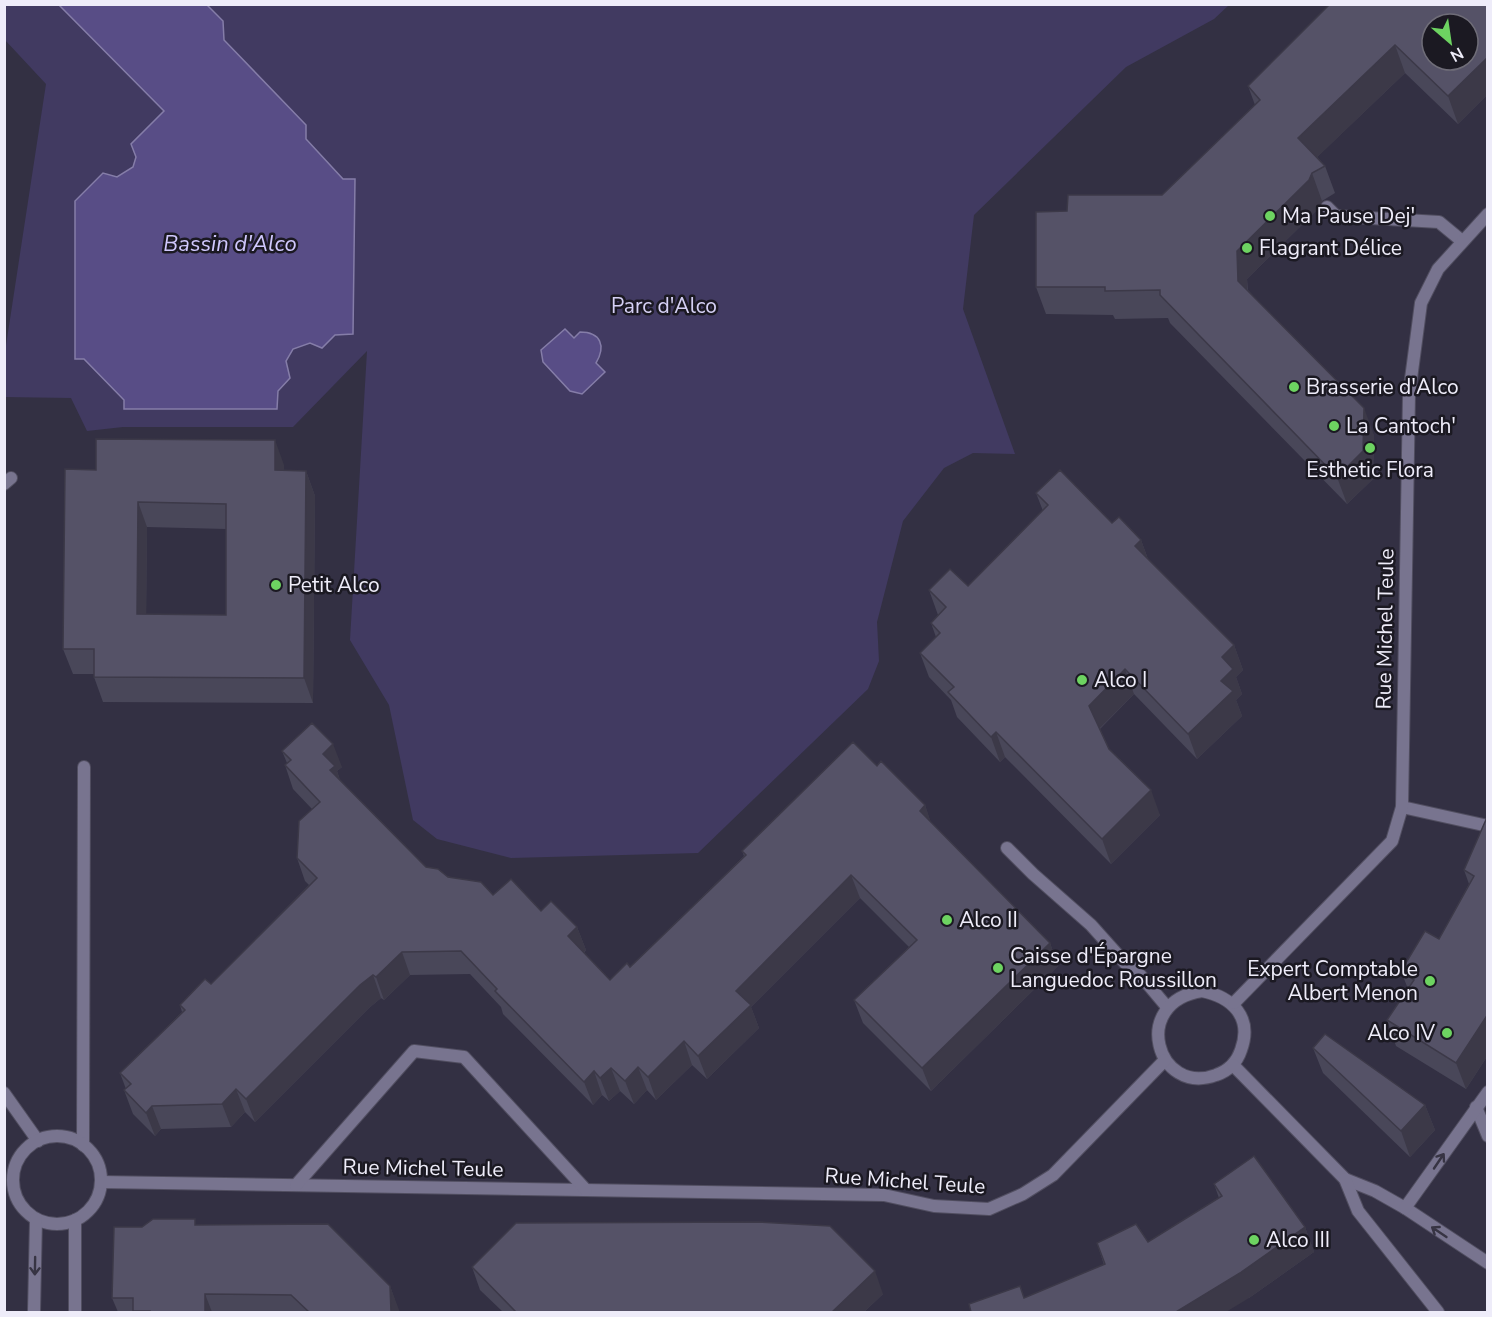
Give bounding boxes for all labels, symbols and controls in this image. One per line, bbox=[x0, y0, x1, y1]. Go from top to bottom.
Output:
north arrow bbox=[1420, 12, 1480, 72]
text: N bbox=[1446, 42, 1467, 67]
place label: Ma Pause Dej' bbox=[1282, 202, 1415, 230]
marker: Ma Pause Dej' bbox=[1263, 209, 1277, 223]
water label: Bassin d'Alco bbox=[163, 229, 297, 259]
place label: Flagrant Délice bbox=[1259, 234, 1402, 262]
marker: Flagrant Délice bbox=[1240, 241, 1254, 255]
park label: Parc d'Alco bbox=[611, 292, 717, 320]
place label: Brasserie d'Alco bbox=[1306, 373, 1459, 401]
marker: Brasserie d'Alco bbox=[1287, 380, 1301, 394]
place label: La Cantoch' bbox=[1346, 412, 1456, 440]
marker: La Cantoch' bbox=[1327, 419, 1341, 433]
marker: Esthetic Flora bbox=[1363, 441, 1377, 455]
place label: Esthetic Flora bbox=[1306, 456, 1434, 484]
street label: Rue Michel Teule bbox=[1370, 548, 1400, 710]
place label: Petit Alco bbox=[288, 571, 380, 599]
marker: Petit Alco bbox=[269, 578, 283, 592]
place label: Alco I bbox=[1094, 666, 1147, 694]
marker: Alco I bbox=[1075, 673, 1089, 687]
place label: Alco II bbox=[959, 906, 1018, 934]
marker: Alco II bbox=[940, 913, 954, 927]
place label: Caisse d'Épargne Languedoc Roussillon bbox=[1010, 942, 1217, 994]
place label: Expert Comptable Albert Menon bbox=[1247, 955, 1418, 1007]
marker: Caisse d'Épargne Languedoc Roussillon bbox=[991, 961, 1005, 975]
marker: Expert Comptable Albert Menon bbox=[1423, 974, 1437, 988]
place label: Alco IV bbox=[1367, 1019, 1436, 1047]
marker: Alco IV bbox=[1440, 1026, 1454, 1040]
street label: Rue Michel Teule bbox=[342, 1153, 504, 1183]
one-way arrow bbox=[1433, 1153, 1445, 1170]
street label: Rue Michel Teule bbox=[824, 1161, 986, 1201]
one-way arrow bbox=[1430, 1225, 1447, 1238]
place label: Alco III bbox=[1266, 1226, 1330, 1254]
marker: Alco III bbox=[1247, 1233, 1261, 1247]
one-way arrow bbox=[29, 1255, 41, 1275]

